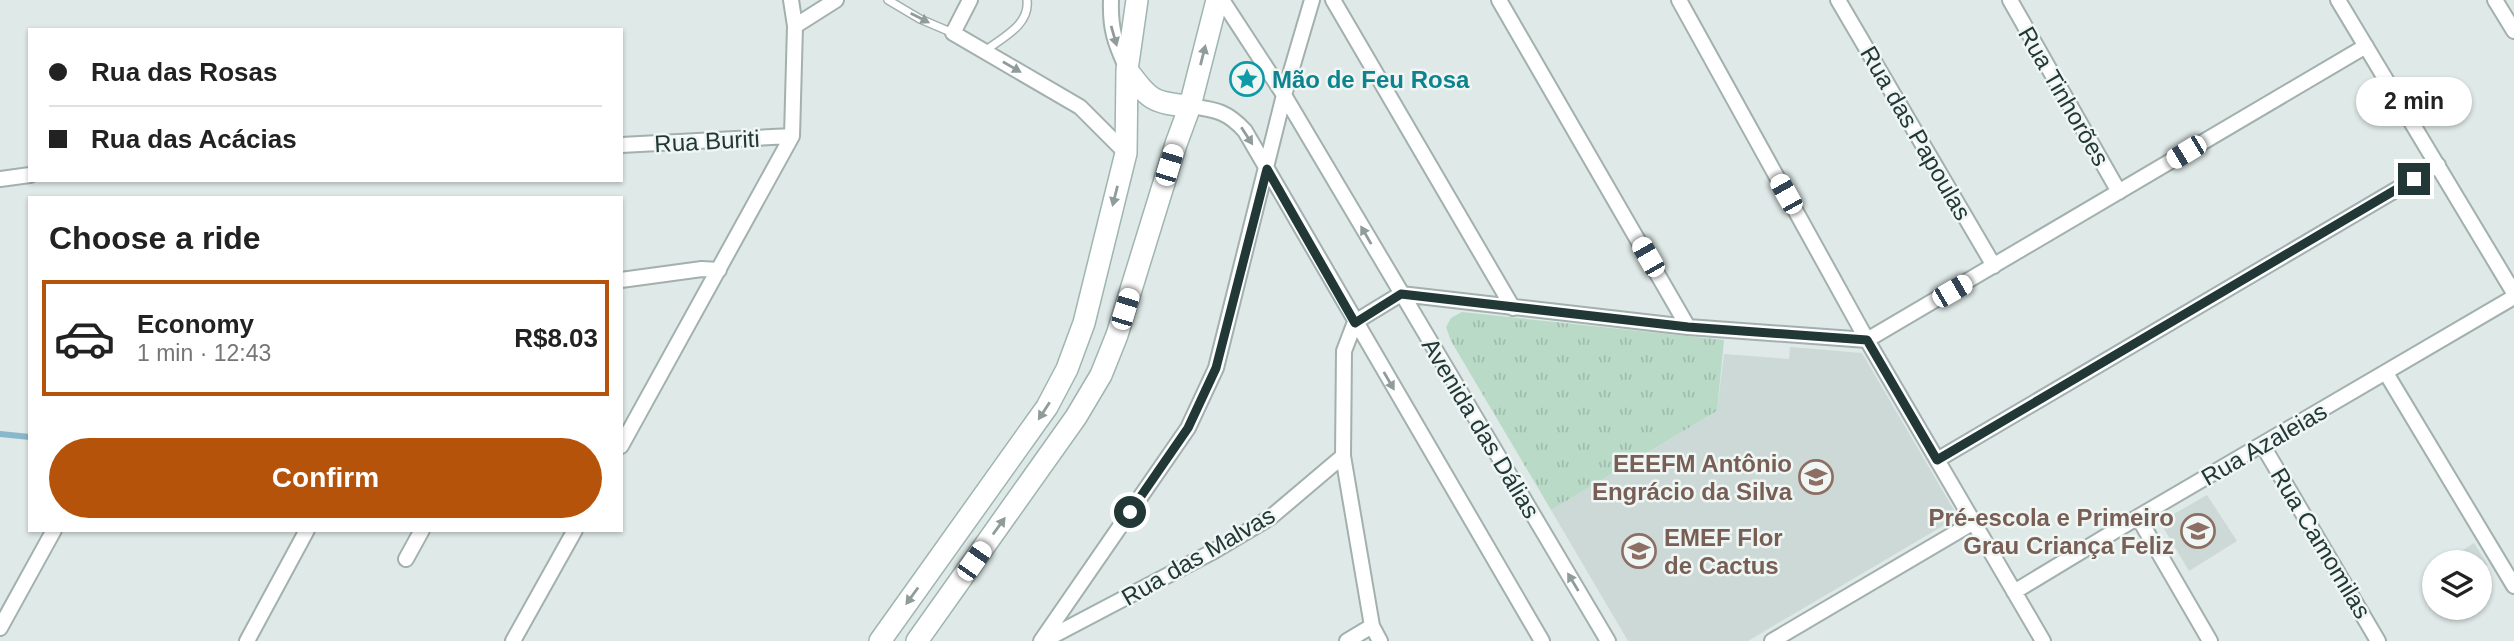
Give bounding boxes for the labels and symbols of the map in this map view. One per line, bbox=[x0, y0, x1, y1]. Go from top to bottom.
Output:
one-way arrow bbox=[910, 12, 930, 23]
street label: Rua Tinhorões bbox=[2013, 22, 2115, 170]
one-way arrow bbox=[1109, 26, 1119, 47]
street label: Rua das Papoulas bbox=[1855, 41, 1977, 225]
one-way arrow bbox=[1198, 44, 1209, 66]
place icon: Mão de Feu Rosa bbox=[1228, 60, 1266, 98]
one-way arrow bbox=[1002, 61, 1021, 73]
place label: Mão de Feu Rosa bbox=[1272, 66, 1470, 93]
callout: 2 min bbox=[2356, 78, 2472, 127]
street label: Rua Buriti bbox=[654, 125, 760, 157]
one-way arrow bbox=[1241, 127, 1254, 146]
car bbox=[2163, 132, 2210, 172]
car bbox=[1153, 142, 1186, 188]
route end bbox=[2398, 163, 2430, 195]
car bbox=[1767, 171, 1806, 217]
one-way arrow bbox=[1109, 185, 1120, 207]
one-way arrow bbox=[1360, 226, 1372, 245]
car bbox=[1629, 234, 1668, 280]
car bbox=[1929, 271, 1976, 311]
car bbox=[1109, 286, 1142, 332]
street label: Avenida das Dálias bbox=[1417, 333, 1545, 523]
one-way arrow bbox=[1383, 372, 1396, 391]
street label: Rua Azaleias bbox=[2197, 397, 2331, 491]
one-way arrow bbox=[1037, 401, 1050, 421]
place label: EEEFM Antônio Engrácio da Silva bbox=[1592, 450, 1793, 505]
school or university icon: EEEFM Antônio Engrácio da Silva bbox=[1797, 458, 1835, 496]
street label: Rua Camomilas bbox=[2265, 463, 2377, 623]
route start bbox=[1114, 496, 1146, 528]
street label: Rua das Malvas bbox=[1117, 501, 1279, 611]
place label: Pré-escola e Primeiro Grau Criança Feliz bbox=[1929, 504, 2174, 559]
school or university icon: Pré-escola e Primeiro Grau Criança Feliz bbox=[2179, 512, 2217, 550]
one-way arrow bbox=[992, 517, 1006, 535]
place label: EMEF Flor de Cactus bbox=[1664, 524, 1783, 579]
school or university icon: EMEF Flor de Cactus bbox=[1620, 532, 1658, 570]
car bbox=[954, 538, 995, 584]
one-way arrow bbox=[1567, 573, 1579, 592]
one-way arrow bbox=[905, 587, 919, 605]

